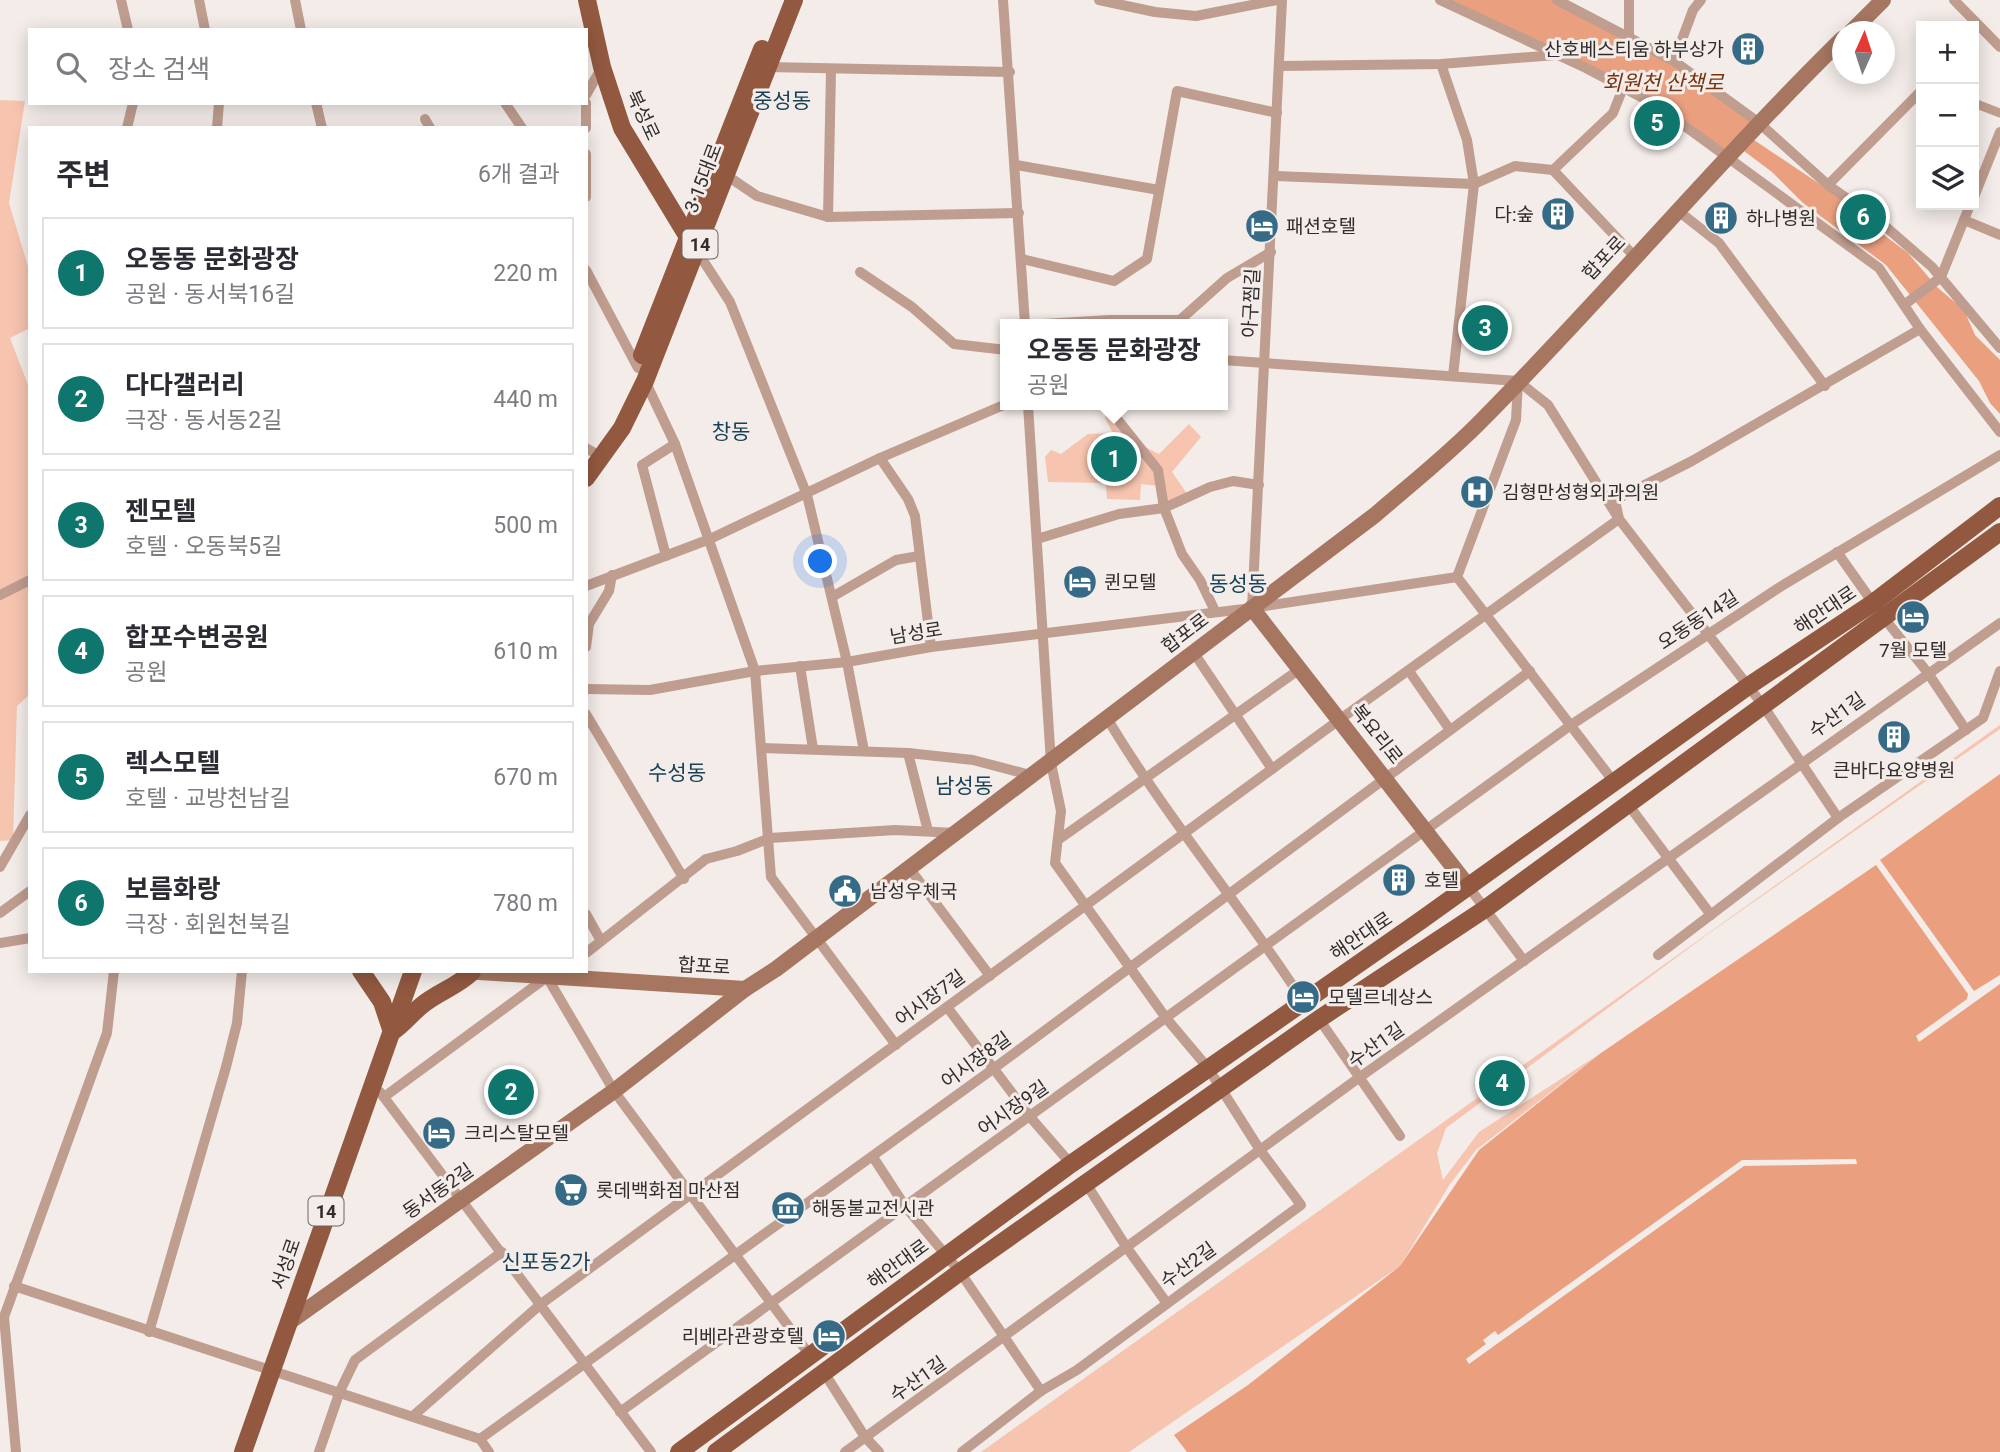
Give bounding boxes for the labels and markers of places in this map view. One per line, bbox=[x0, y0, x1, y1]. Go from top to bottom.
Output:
building icon: 산호베스티움 하부상가 bbox=[1729, 30, 1767, 68]
place label: 산호베스티움 하부상가 bbox=[1544, 38, 1724, 61]
pin: 5 bbox=[1634, 97, 1680, 149]
pin: 6 bbox=[1840, 191, 1886, 243]
building icon: 다:숲 bbox=[1539, 195, 1577, 233]
building icon: 하나병원 bbox=[1702, 199, 1740, 237]
place label: 다:숲 bbox=[1494, 203, 1534, 226]
hotel icon: 패션호텔 bbox=[1243, 207, 1281, 245]
place label: 하나병원 bbox=[1746, 207, 1816, 230]
place label: 패션호텔 bbox=[1286, 215, 1356, 238]
pin: 3 bbox=[1462, 302, 1508, 354]
pin: 1 bbox=[1091, 433, 1137, 485]
hospital icon: 김형만성형외과의원 bbox=[1458, 473, 1496, 511]
place label: 김형만성형외과의원 bbox=[1502, 481, 1659, 504]
hotel icon: 퀸모텔 bbox=[1061, 563, 1099, 601]
place label: 퀸모텔 bbox=[1104, 571, 1156, 594]
hotel icon: 7월 모텔 bbox=[1894, 598, 1932, 636]
place label: 7월 모텔 bbox=[1879, 639, 1947, 662]
building icon: 큰바다요양병원 bbox=[1875, 718, 1913, 756]
place label: 큰바다요양병원 bbox=[1833, 759, 1955, 782]
building icon: 호텔 bbox=[1380, 861, 1418, 899]
place label: 호텔 bbox=[1424, 869, 1459, 892]
public building icon: 남성우체국 bbox=[826, 872, 864, 910]
place label: 남성우체국 bbox=[870, 880, 957, 903]
hotel icon: 모텔르네상스 bbox=[1284, 978, 1322, 1016]
place label: 모텔르네상스 bbox=[1328, 986, 1433, 1009]
pin: 4 bbox=[1479, 1057, 1525, 1109]
pin: 2 bbox=[488, 1066, 534, 1118]
hotel icon: 크리스탈모텔 bbox=[420, 1114, 458, 1152]
place label: 크리스탈모텔 bbox=[464, 1122, 569, 1145]
supermarket icon: 롯데백화점 마산점 bbox=[552, 1171, 590, 1209]
place label: 롯데백화점 마산점 bbox=[596, 1179, 741, 1202]
museum icon: 해동불교전시관 bbox=[769, 1189, 807, 1227]
place label: 해동불교전시관 bbox=[812, 1197, 934, 1220]
hotel icon: 리베라관광호텔 bbox=[810, 1317, 848, 1355]
place label: 리베라관광호텔 bbox=[682, 1325, 804, 1348]

